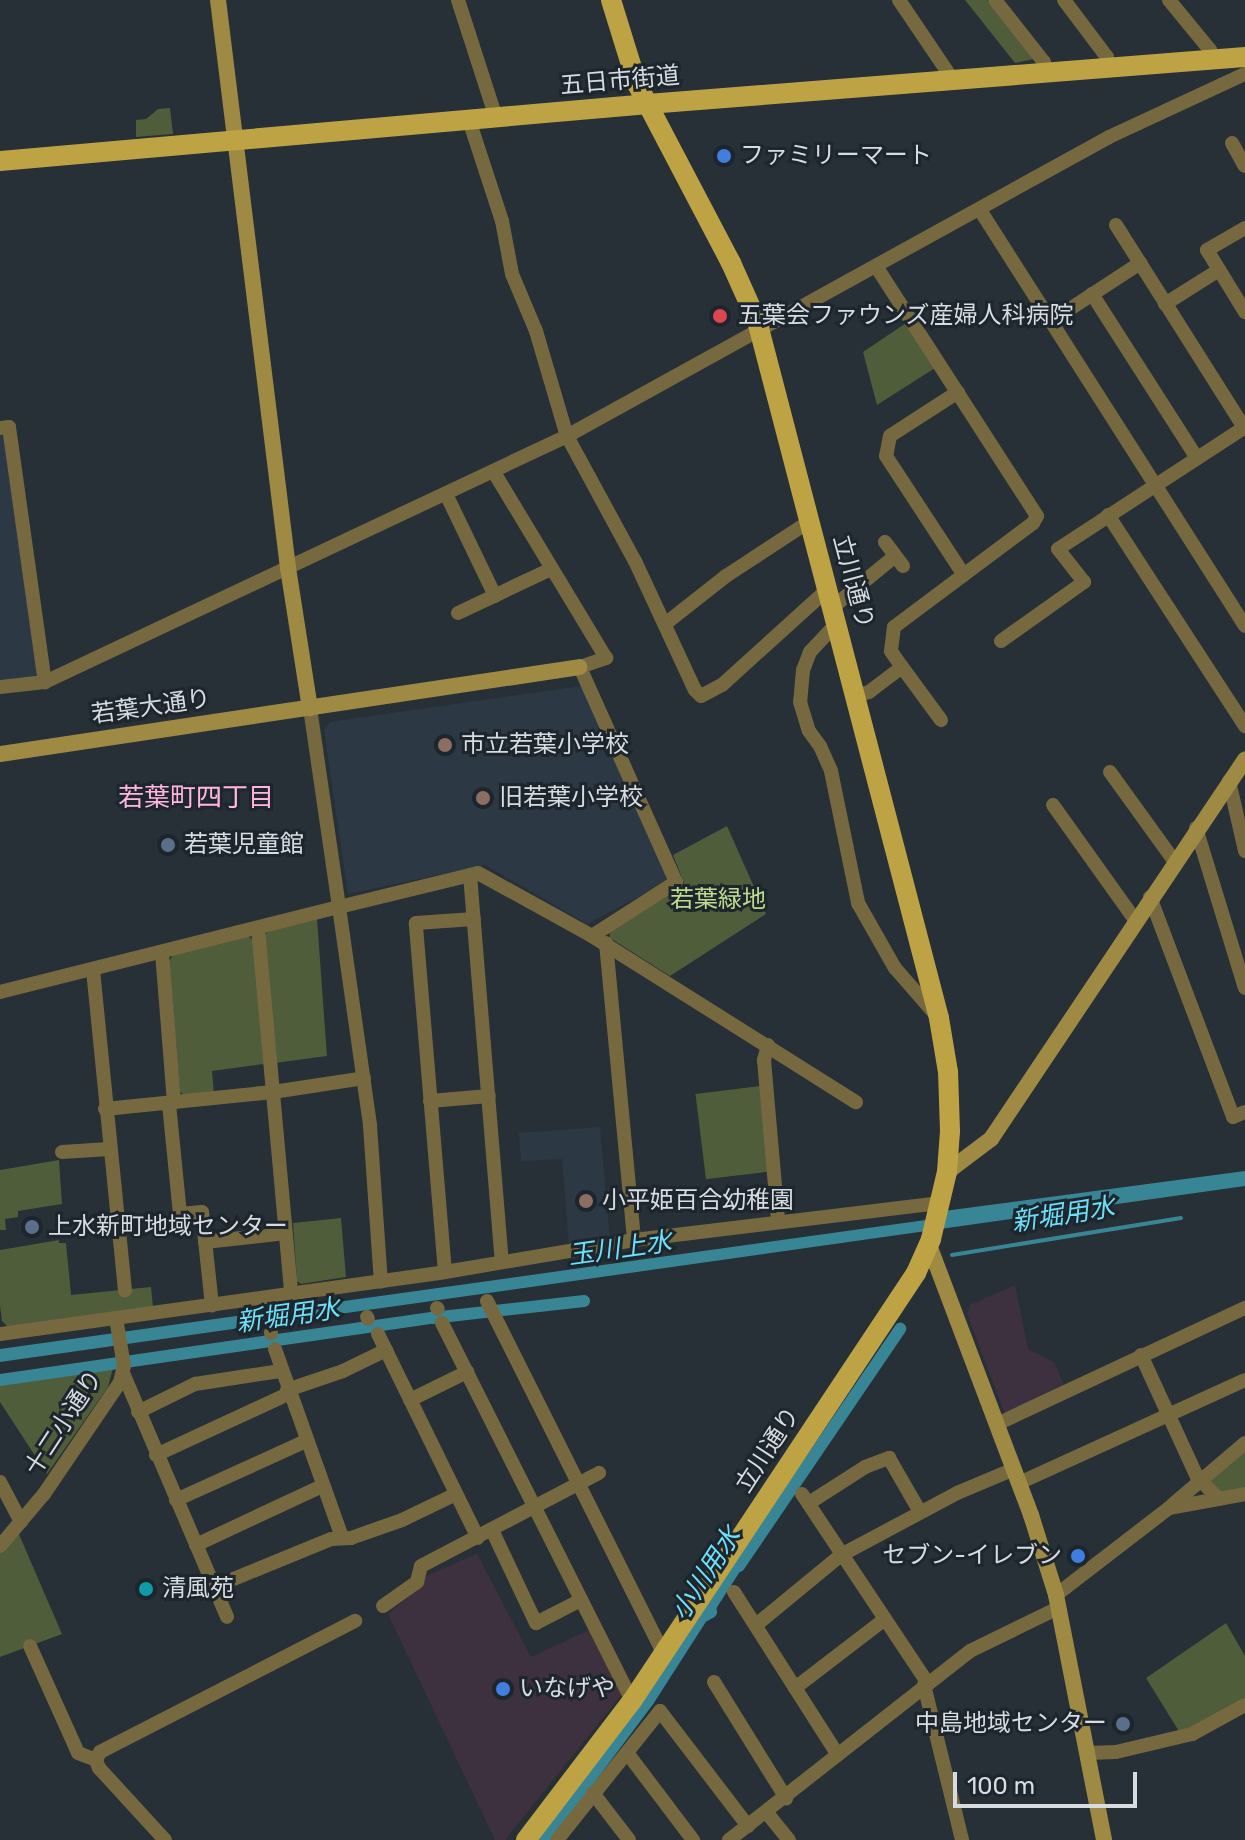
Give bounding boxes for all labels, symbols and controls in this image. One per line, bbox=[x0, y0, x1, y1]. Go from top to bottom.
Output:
street label: 五日市街道 bbox=[559, 61, 681, 101]
place label: ファミリーマート bbox=[740, 142, 932, 170]
marker: ファミリーマート bbox=[715, 147, 733, 165]
place label: 五葉会ファウンズ産婦人科病院 bbox=[738, 302, 1074, 330]
marker: 五葉会ファウンズ産婦人科病院 bbox=[709, 305, 731, 327]
street label: 立川通り bbox=[827, 532, 879, 632]
street label: 若葉大通り bbox=[90, 684, 212, 730]
place label: 市立若葉小学校 bbox=[461, 731, 629, 759]
marker: 市立若葉小学校 bbox=[436, 736, 454, 754]
district label: 若葉町四丁目 bbox=[118, 782, 274, 814]
place label: 旧若葉小学校 bbox=[499, 784, 643, 812]
marker: 旧若葉小学校 bbox=[474, 789, 492, 807]
place label: 若葉児童館 bbox=[184, 831, 304, 859]
marker: 若葉児童館 bbox=[159, 836, 177, 854]
park label: 若葉緑地 bbox=[670, 886, 766, 914]
place label: 小平姫百合幼稚園 bbox=[602, 1187, 794, 1215]
water label: 新堀用水 bbox=[1009, 1191, 1117, 1239]
marker: 小平姫百合幼稚園 bbox=[577, 1192, 595, 1210]
place label: 上水新町地域センター bbox=[48, 1213, 288, 1241]
marker: 上水新町地域センター bbox=[23, 1218, 41, 1236]
water label: 玉川上水 bbox=[566, 1226, 674, 1272]
water label: 新堀用水 bbox=[234, 1293, 342, 1339]
street label: 十二小通り bbox=[19, 1365, 109, 1481]
street label: 立川通り bbox=[730, 1402, 806, 1498]
water label: 小川用水 bbox=[665, 1522, 747, 1626]
place label: セブン-イレブン bbox=[882, 1542, 1062, 1570]
marker: セブン-イレブン bbox=[1069, 1547, 1087, 1565]
place label: 清風苑 bbox=[162, 1575, 234, 1603]
marker: 清風苑 bbox=[137, 1580, 155, 1598]
place label: いなげや bbox=[519, 1675, 615, 1703]
marker: いなげや bbox=[494, 1680, 512, 1698]
place label: 中島地域センター bbox=[915, 1710, 1107, 1738]
marker: 中島地域センター bbox=[1114, 1715, 1132, 1733]
scale bar bbox=[957, 1756, 1141, 1806]
text: 100 m bbox=[967, 1772, 1035, 1800]

